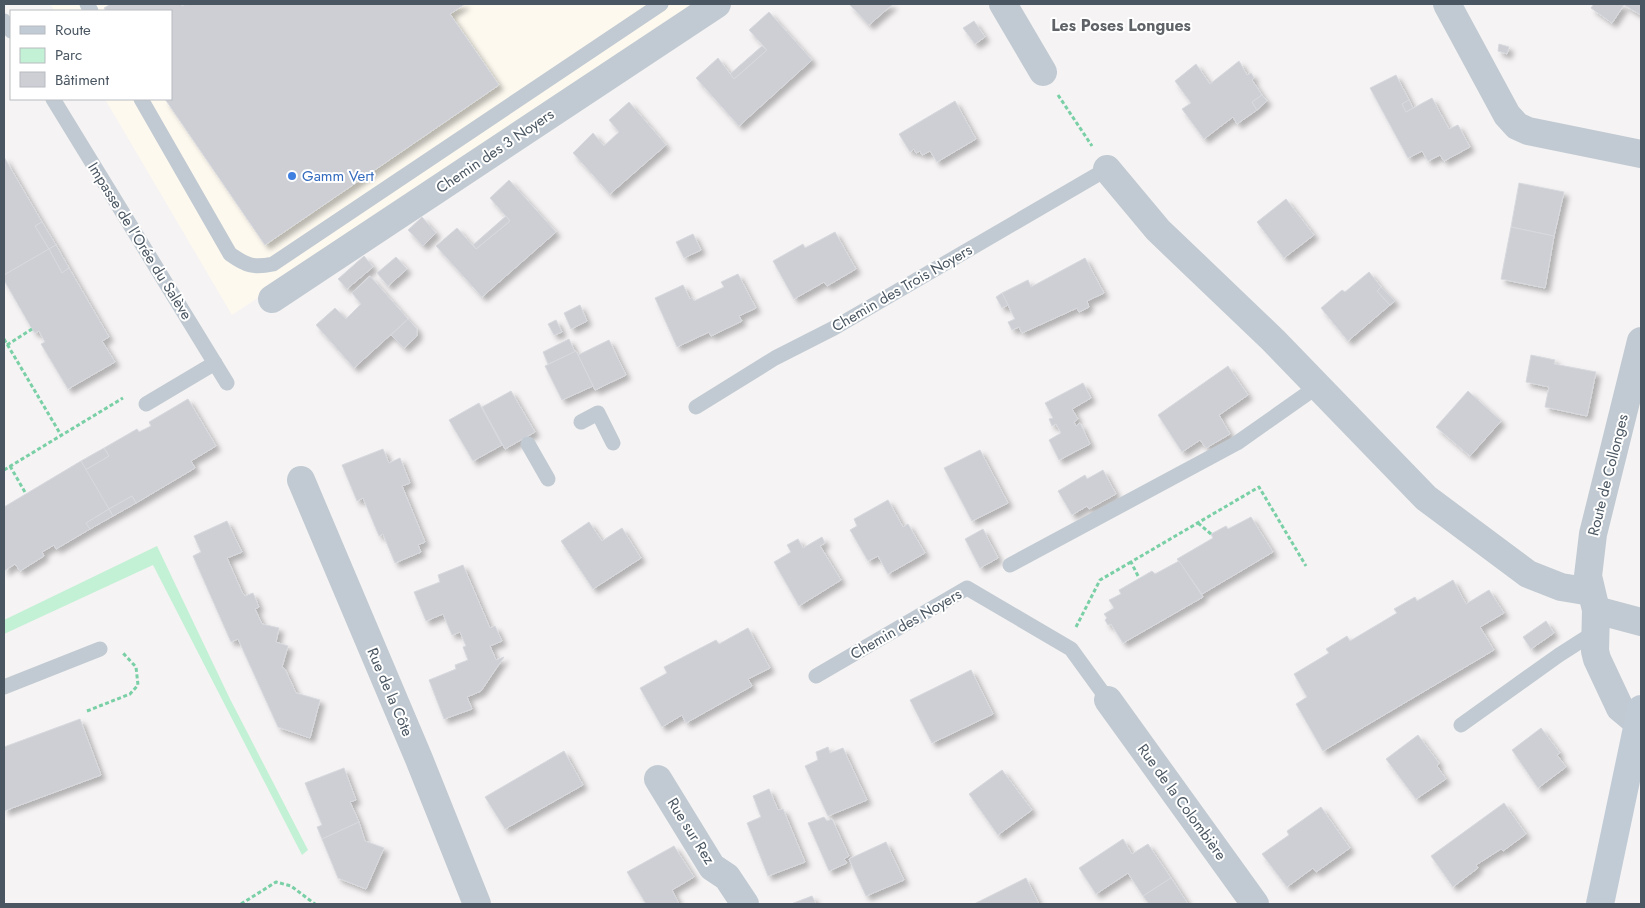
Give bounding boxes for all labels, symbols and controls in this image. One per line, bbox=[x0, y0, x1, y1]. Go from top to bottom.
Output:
legend bbox=[10, 10, 172, 100]
district label: Les Poses Longues bbox=[1051, 14, 1191, 37]
text: Route bbox=[55, 19, 91, 41]
text: Parc bbox=[55, 44, 82, 66]
text: Bâtiment bbox=[55, 69, 109, 91]
street label: Chemin des 3 Noyers bbox=[432, 103, 558, 199]
street label: Impasse de l'Orée du Salève bbox=[83, 158, 198, 324]
place label: Gamm Vert bbox=[302, 165, 374, 187]
marker: Gamm Vert bbox=[286, 170, 298, 182]
street label: Chemin des Trois Noyers bbox=[828, 239, 976, 337]
street label: Route de Collonges bbox=[1582, 412, 1634, 538]
street label: Chemin des Noyers bbox=[846, 583, 966, 665]
street label: Rue de la Côte bbox=[361, 644, 419, 740]
street label: Rue de la Colombière bbox=[1132, 739, 1232, 865]
street label: Rue sur Rez bbox=[662, 793, 720, 869]

